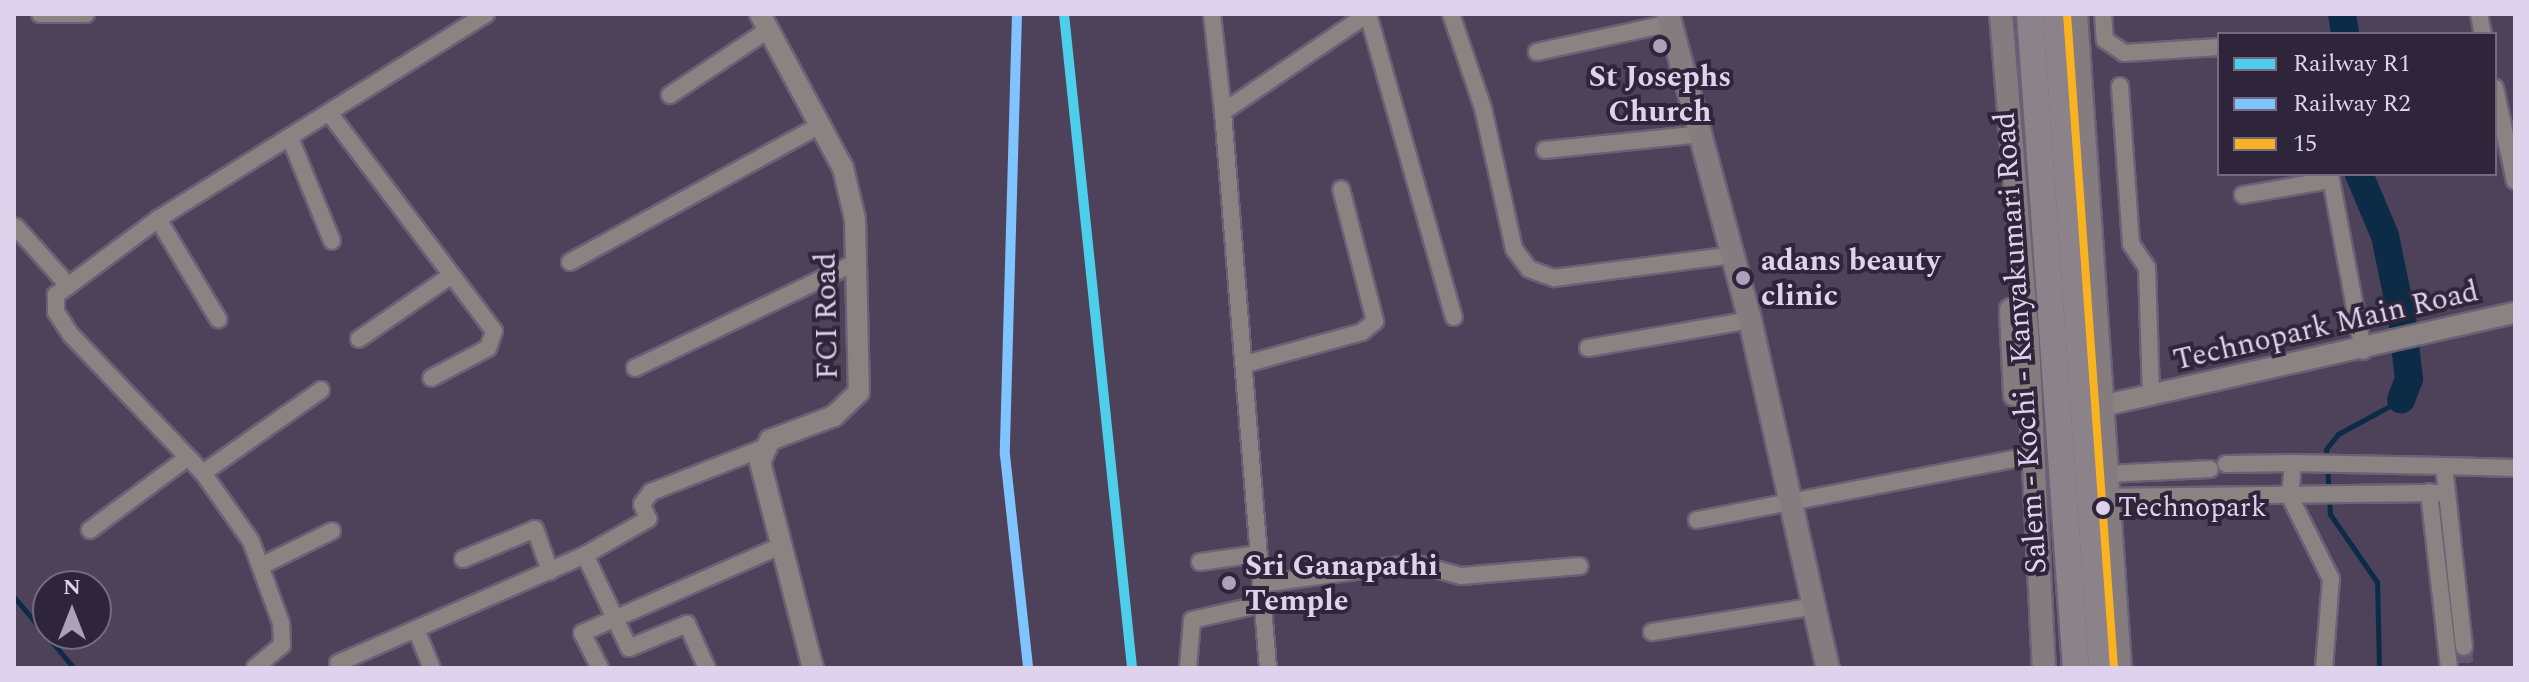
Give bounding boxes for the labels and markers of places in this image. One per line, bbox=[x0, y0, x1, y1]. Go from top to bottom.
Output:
marker: St Josephs Church bbox=[1651, 37, 1669, 55]
place label: St Josephs Church bbox=[1589, 59, 1731, 130]
place label: adans beauty clinic bbox=[1761, 243, 1940, 314]
marker: adans beauty clinic bbox=[1732, 267, 1754, 289]
place label: Technopark bbox=[2118, 491, 2267, 525]
marker: Technopark bbox=[2095, 500, 2111, 516]
place label: Sri Ganapathi Temple bbox=[1245, 548, 1438, 618]
marker: Sri Ganapathi Temple bbox=[1220, 574, 1238, 592]

